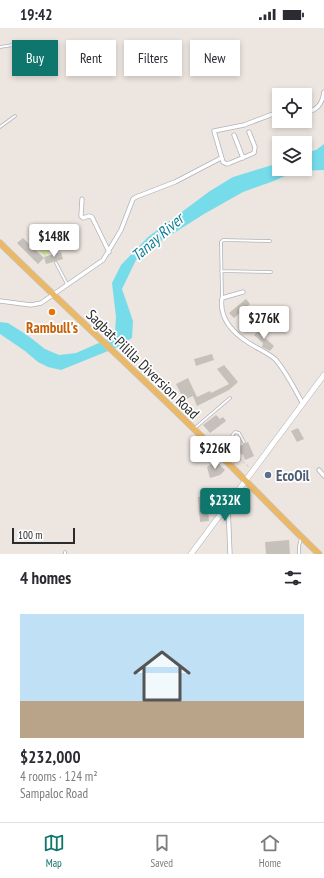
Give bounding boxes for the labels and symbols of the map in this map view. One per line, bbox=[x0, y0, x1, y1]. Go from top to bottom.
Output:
water label: Tanay River bbox=[127, 207, 189, 265]
pin: $148K bbox=[26, 224, 82, 258]
street label: Sagbat-Pililla Diversion Road bbox=[82, 305, 204, 423]
pin: $276K bbox=[236, 306, 292, 340]
marker: Rambull's bbox=[47, 307, 57, 317]
place label: Rambull's bbox=[26, 318, 78, 337]
pin: $226K bbox=[187, 436, 243, 470]
place label: EcoOil bbox=[276, 466, 310, 485]
marker: EcoOil bbox=[263, 470, 273, 480]
pin: $232K bbox=[197, 488, 253, 522]
scale bar bbox=[12, 526, 75, 545]

